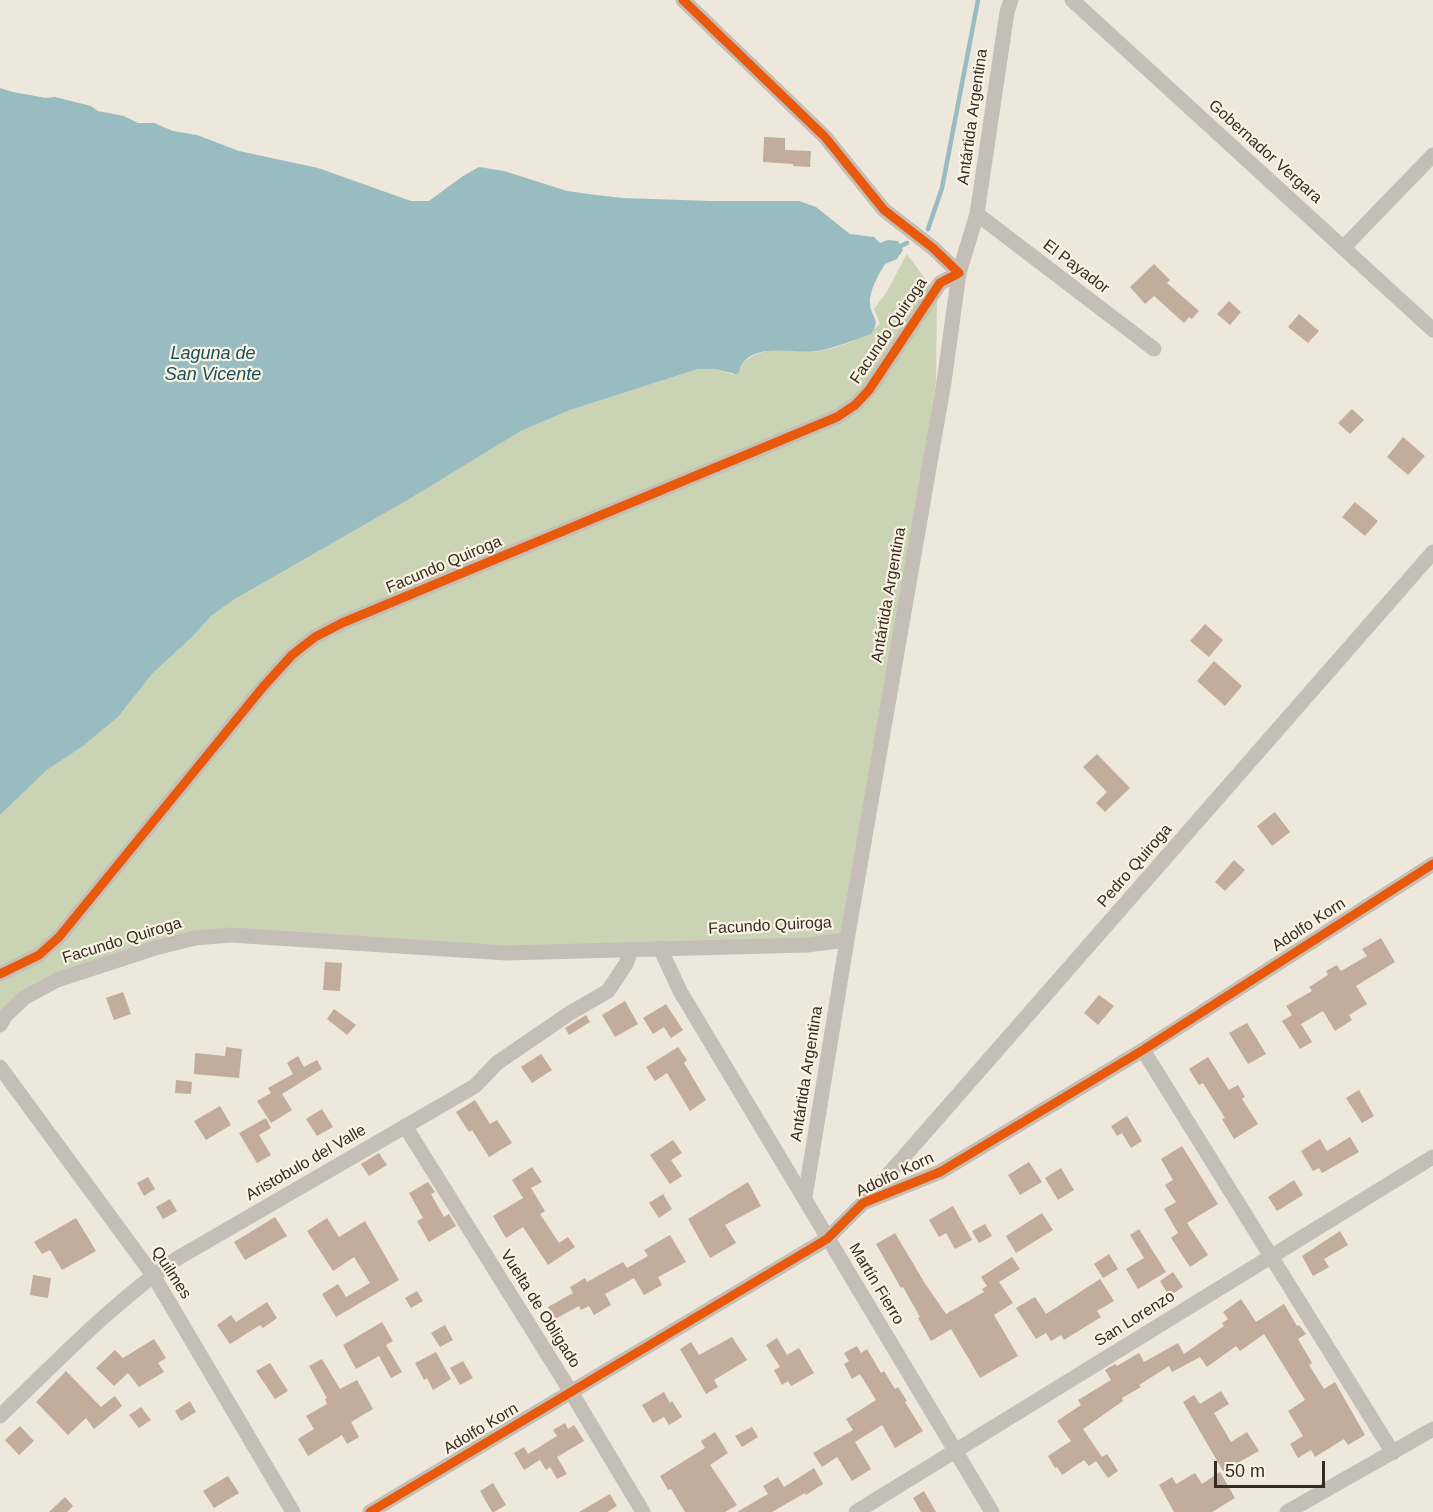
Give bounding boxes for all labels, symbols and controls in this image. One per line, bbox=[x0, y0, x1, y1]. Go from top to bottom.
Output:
street label: Antártida Argentina bbox=[954, 48, 992, 186]
street label: Gobernador Vergara bbox=[1204, 96, 1326, 208]
street label: El Payador bbox=[1039, 236, 1113, 298]
street label: Facundo Quiroga bbox=[846, 274, 932, 388]
water label: Laguna de San Vicente bbox=[165, 343, 261, 386]
street label: Antártida Argentina bbox=[868, 526, 910, 664]
street label: Facundo Quiroga bbox=[383, 532, 505, 598]
street label: Pedro Quiroga bbox=[1094, 820, 1176, 912]
street label: Adolfo Korn bbox=[1269, 894, 1349, 956]
street label: Facundo Quiroga bbox=[708, 913, 832, 939]
street label: Facundo Quiroga bbox=[60, 914, 184, 968]
street label: Antártida Argentina bbox=[787, 1005, 827, 1143]
street label: Aristobulo del Valle bbox=[242, 1121, 370, 1205]
street label: Adolfo Korn bbox=[853, 1149, 937, 1201]
street label: Martín Fierro bbox=[844, 1240, 908, 1328]
street label: Quilmes bbox=[147, 1243, 195, 1303]
street label: Vuelta de Obligado bbox=[496, 1246, 584, 1372]
street label: San Lorenzo bbox=[1091, 1287, 1179, 1351]
street label: Adolfo Korn bbox=[440, 1399, 522, 1459]
scale bar bbox=[1217, 1449, 1328, 1487]
text: 50 m bbox=[1225, 1461, 1265, 1481]

